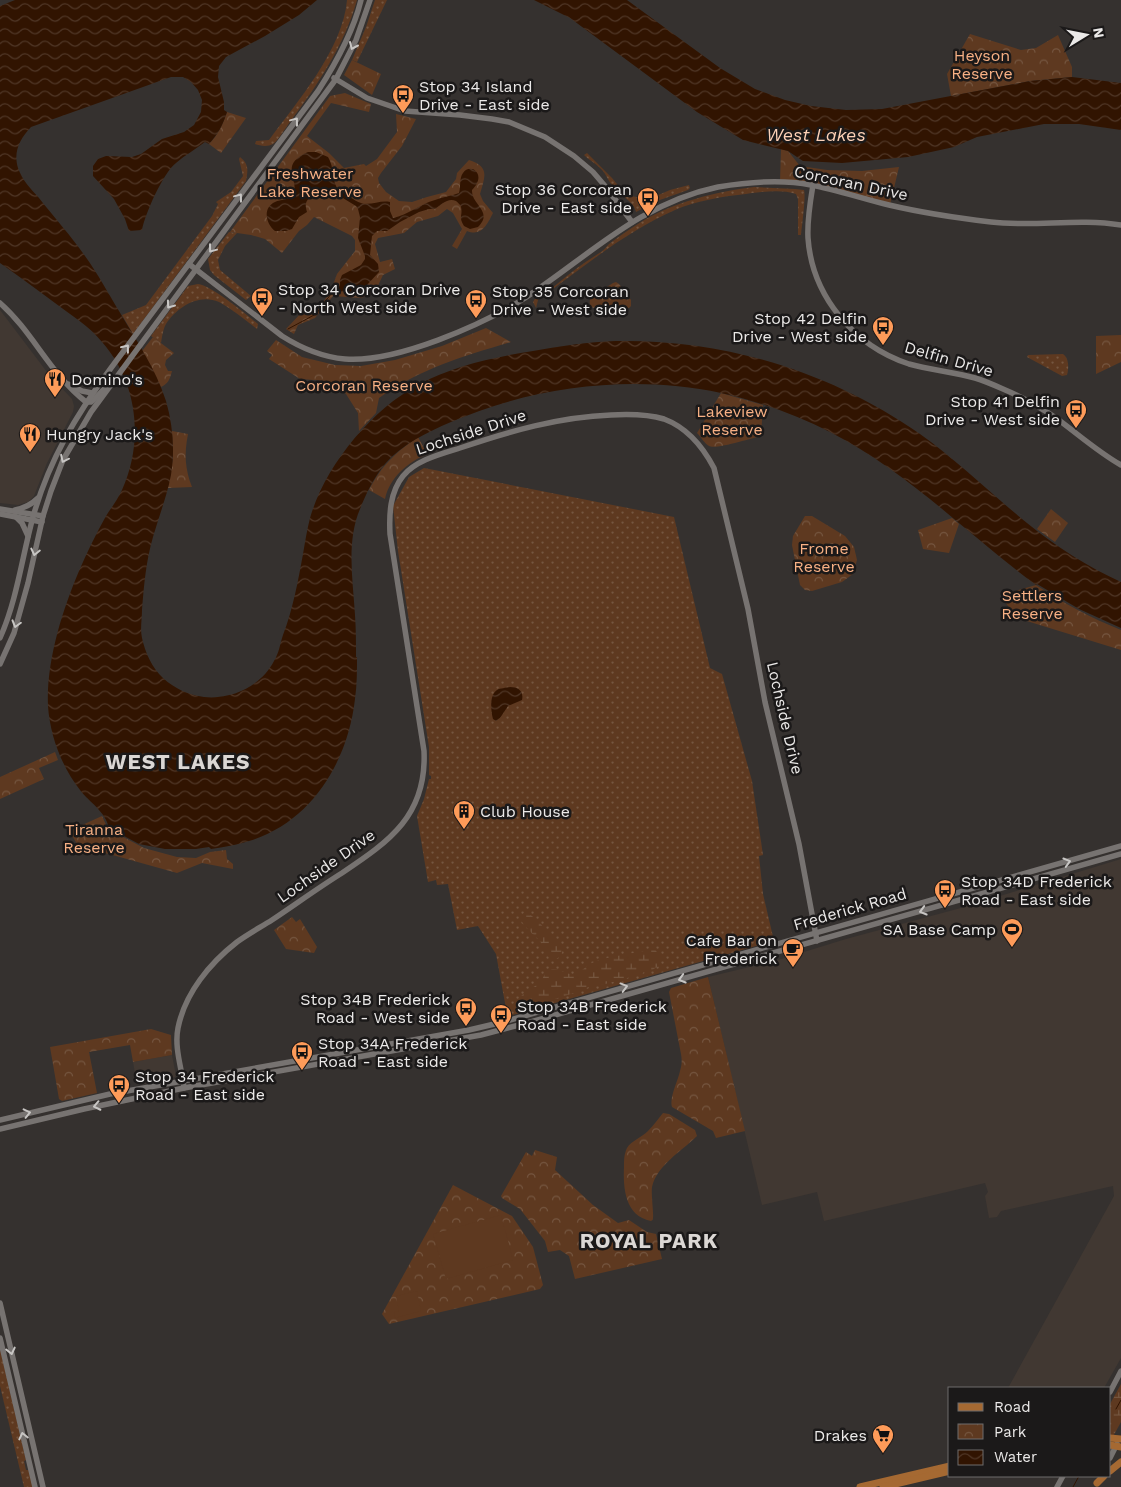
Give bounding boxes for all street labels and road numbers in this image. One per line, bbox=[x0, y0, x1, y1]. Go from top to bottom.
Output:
street label: Corcoran Drive bbox=[792, 162, 910, 204]
street label: Delfin Drive bbox=[902, 337, 996, 381]
street label: Lochside Drive bbox=[413, 405, 529, 459]
street label: Lochside Drive bbox=[763, 660, 807, 776]
street label: Lochside Drive bbox=[273, 825, 379, 907]
street label: Frederick Road bbox=[791, 884, 909, 934]

